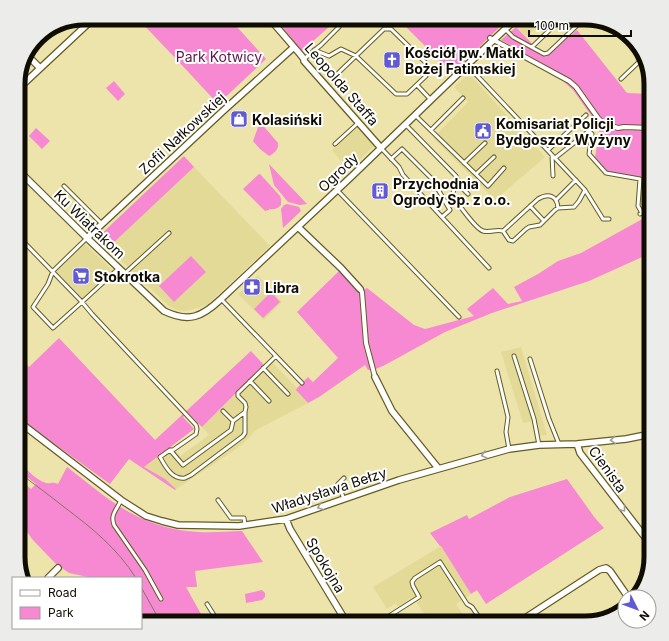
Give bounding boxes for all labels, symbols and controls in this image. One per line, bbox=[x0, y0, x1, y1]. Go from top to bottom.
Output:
scale bar bbox=[529, 12, 631, 38]
text: 100 m bbox=[535, 18, 569, 33]
street label: Leopolda Staffa bbox=[301, 39, 383, 129]
place label: Kościół pw. Matki Bożej Fatimskiej bbox=[405, 44, 524, 77]
park label: Park Kotwicy bbox=[176, 48, 262, 65]
church icon: Kościół pw. Matki Bożej Fatimskiej bbox=[382, 50, 402, 70]
street label: Zofii Nałkowskiej bbox=[135, 89, 229, 177]
shop icon: Kolasiński bbox=[229, 109, 249, 129]
place label: Kolasiński bbox=[252, 111, 322, 128]
place label: Komisariat Policji Bydgoszcz Wyżyny bbox=[496, 115, 631, 148]
public building icon: Komisariat Policji Bydgoszcz Wyżyny bbox=[473, 121, 493, 141]
street label: Ogrody bbox=[314, 149, 362, 195]
place label: Przychodnia Ogrody Sp. z o.o. bbox=[393, 175, 511, 208]
building icon: Przychodnia Ogrody Sp. z o.o. bbox=[370, 181, 390, 201]
street label: Ku Wiatrakom bbox=[51, 186, 129, 262]
supermarket icon: Stokrotka bbox=[71, 266, 91, 286]
place label: Stokrotka bbox=[94, 268, 160, 285]
pharmacy icon: Libra bbox=[242, 277, 262, 297]
place label: Libra bbox=[265, 279, 299, 296]
one-way arrow bbox=[610, 436, 616, 445]
street label: Cienista bbox=[585, 442, 631, 496]
one-way arrow bbox=[481, 450, 488, 459]
street label: Władysława Bełzy bbox=[269, 463, 389, 517]
one-way arrow bbox=[317, 503, 324, 511]
one-way arrow bbox=[619, 505, 626, 512]
street label: Spokojna bbox=[303, 534, 349, 596]
legend bbox=[12, 577, 142, 629]
text: Road bbox=[48, 585, 77, 600]
north arrow bbox=[617, 589, 657, 629]
text: Park bbox=[48, 605, 74, 620]
text: N bbox=[636, 608, 652, 623]

